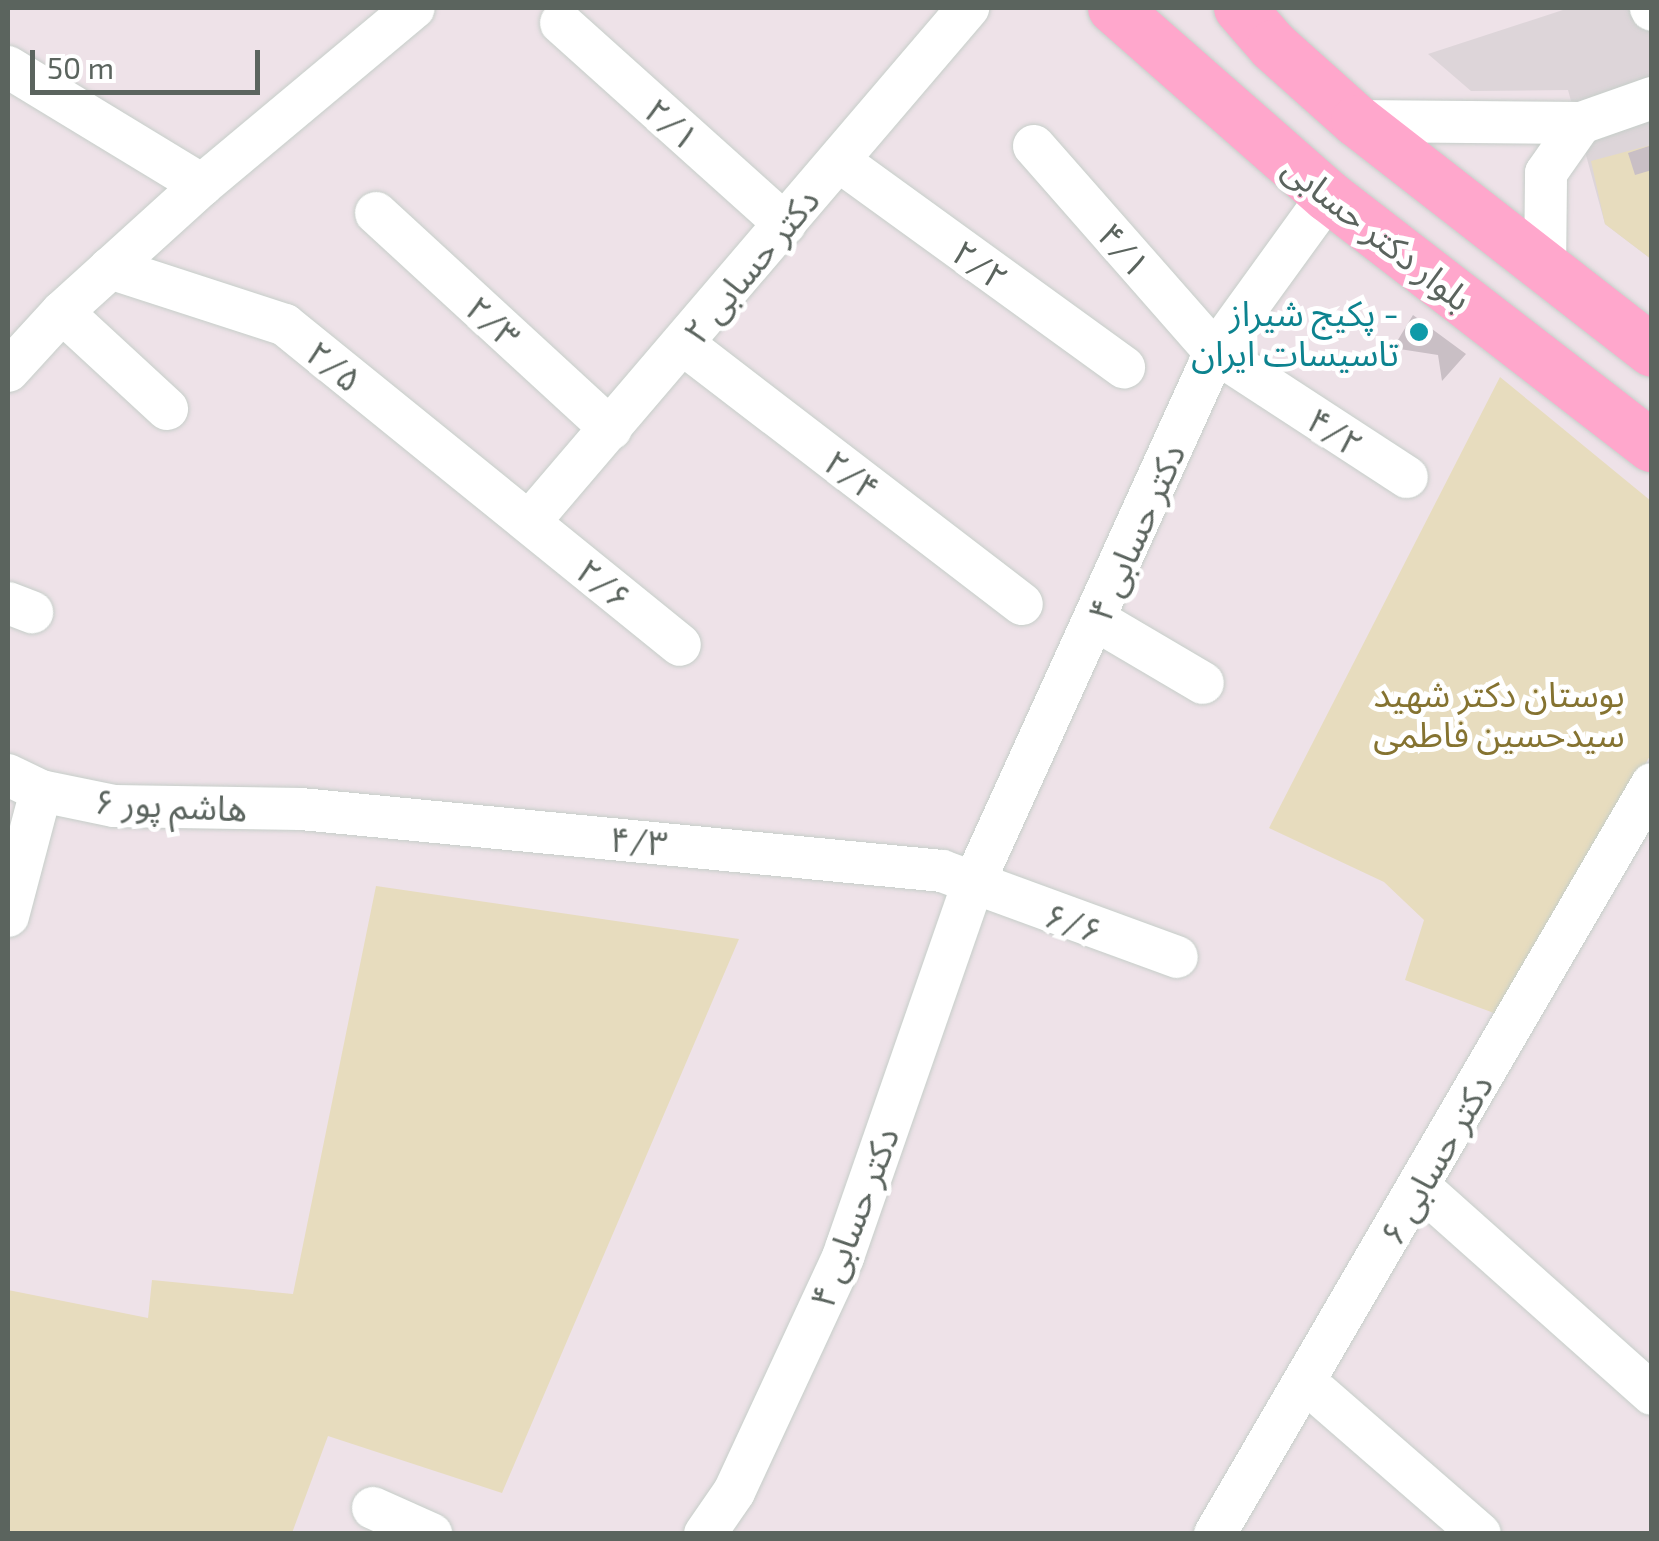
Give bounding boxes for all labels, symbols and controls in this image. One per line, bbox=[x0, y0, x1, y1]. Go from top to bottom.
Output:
scale bar bbox=[35, 30, 265, 92]
text: 50 m bbox=[47, 49, 114, 85]
street label: ۲/۱ bbox=[637, 88, 709, 158]
street label: بلوار دکتر حسابی bbox=[1276, 146, 1480, 318]
street label: دکتر حسابی ۲ bbox=[673, 179, 827, 351]
street label: ۴/۱ bbox=[1090, 213, 1160, 285]
street label: ۲/۲ bbox=[945, 230, 1017, 298]
street label: ۲/۳ bbox=[458, 286, 530, 356]
place label: پکیج شیراز - تاسیسات ایران bbox=[1191, 291, 1399, 373]
marker: پکیج شیراز - تاسیسات ایران bbox=[1408, 321, 1430, 343]
street label: ۲/۵ bbox=[299, 330, 371, 400]
street label: ۴/۲ bbox=[1300, 398, 1372, 464]
street label: دکتر حسابی ۴ bbox=[1077, 437, 1193, 627]
street label: ۲/۴ bbox=[817, 440, 889, 508]
street label: ۲/۶ bbox=[569, 548, 641, 618]
park label: بوستان دکتر شهید سیدحسین فاطمی bbox=[1373, 672, 1625, 754]
street label: هاشم پور ۶ bbox=[94, 779, 248, 829]
street label: ۴/۳ bbox=[608, 817, 670, 863]
street label: ۶/۶ bbox=[1040, 893, 1108, 951]
street label: ۶ دکتر حسابی bbox=[1369, 1066, 1501, 1252]
street label: ۴ دکتر حسابی bbox=[799, 1121, 907, 1313]

